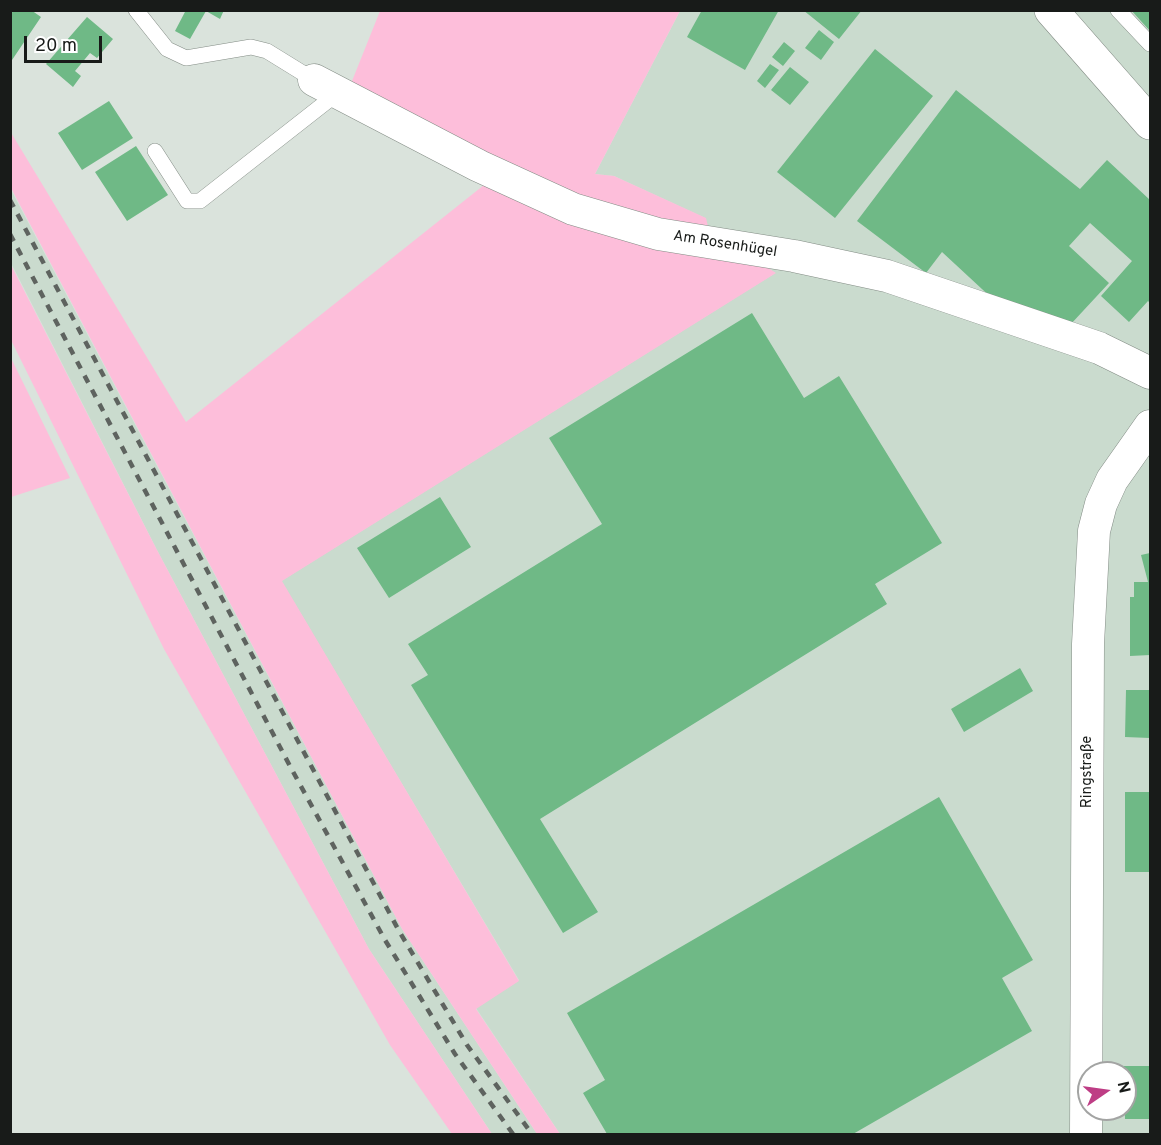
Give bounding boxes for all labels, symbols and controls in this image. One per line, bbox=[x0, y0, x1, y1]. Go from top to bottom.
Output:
scale bar bbox=[27, 24, 105, 62]
text: 20 m bbox=[35, 35, 77, 58]
street label: Am Rosenhügel bbox=[672, 228, 778, 262]
street label: Ringstraße bbox=[1079, 736, 1097, 808]
north arrow bbox=[1077, 1061, 1137, 1121]
text: N bbox=[1112, 1080, 1134, 1095]

